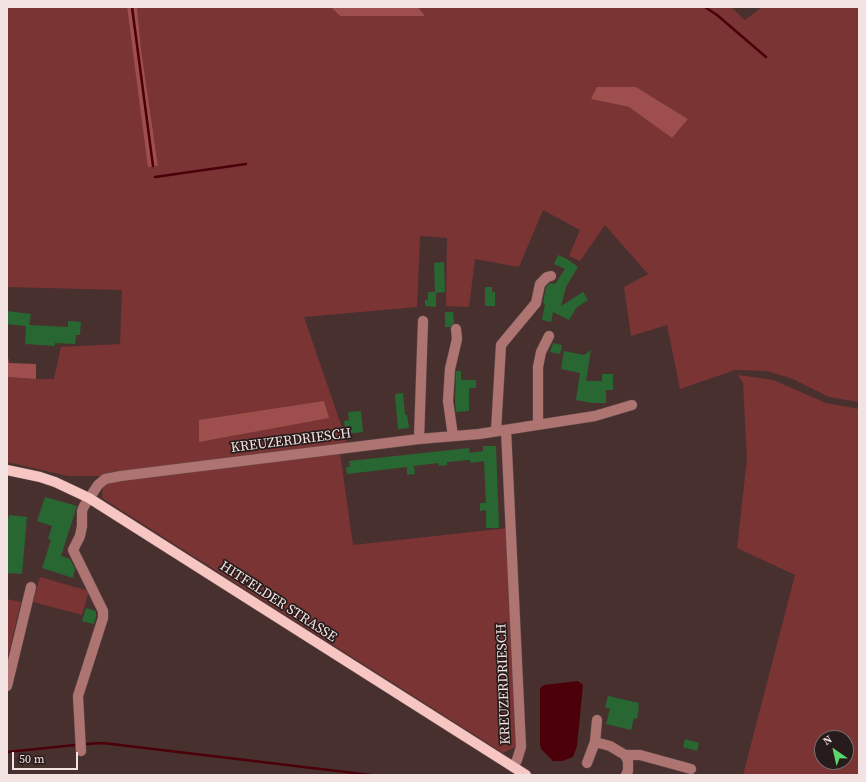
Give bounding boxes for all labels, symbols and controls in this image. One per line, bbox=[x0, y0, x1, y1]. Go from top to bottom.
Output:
street label: KREUZERDRIESCH bbox=[230, 425, 352, 457]
street label: HITFELDER STRASSE bbox=[216, 558, 340, 646]
street label: KREUZERDRIESCH bbox=[493, 623, 515, 745]
north arrow bbox=[814, 730, 854, 770]
text: N bbox=[820, 732, 835, 749]
scale bar bbox=[14, 744, 80, 770]
text: 50 m bbox=[19, 751, 45, 767]

